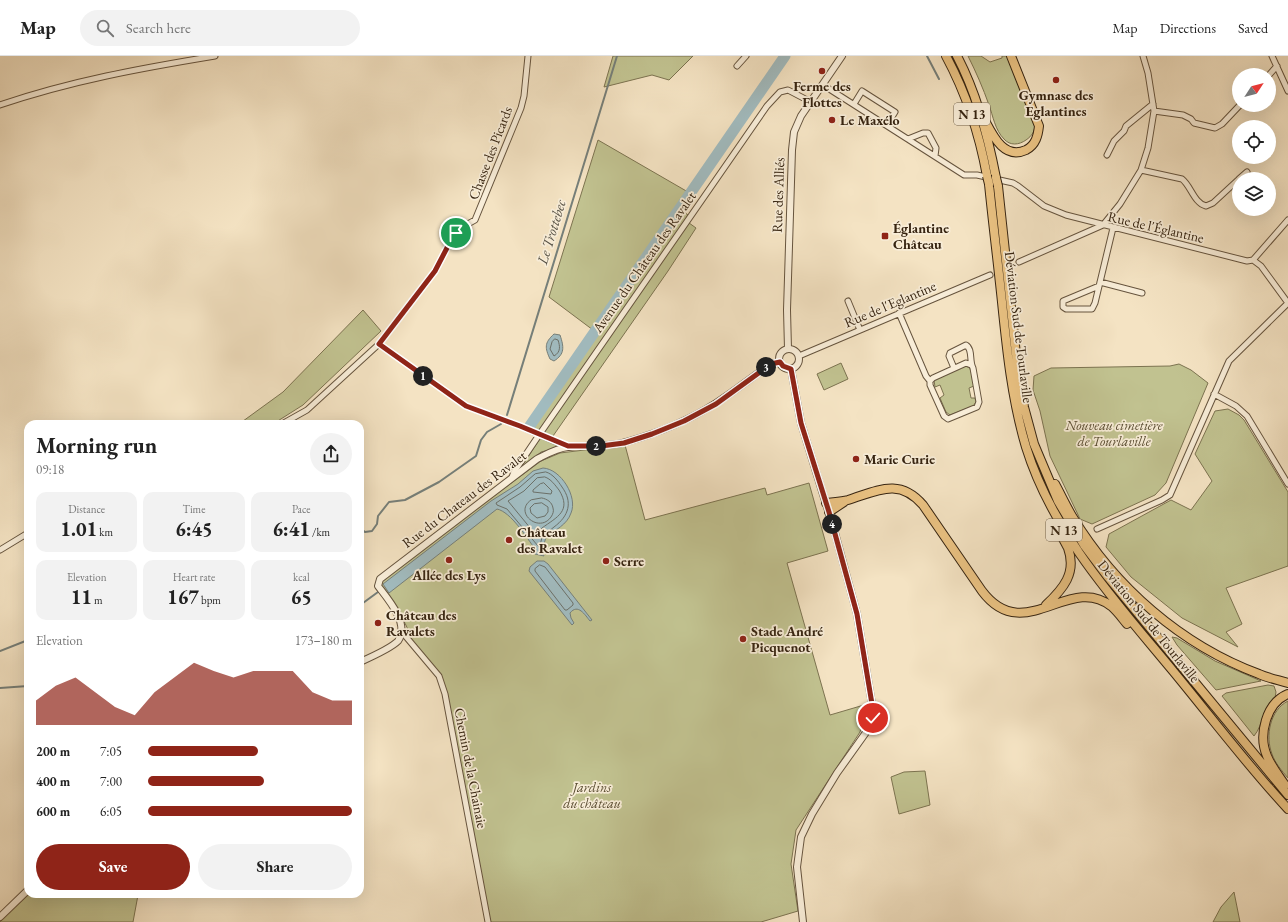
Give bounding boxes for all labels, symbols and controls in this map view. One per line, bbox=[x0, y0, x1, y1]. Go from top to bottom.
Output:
search box bbox=[80, 10, 360, 46]
text: Map bbox=[20, 15, 56, 40]
icon: search bbox=[94, 17, 116, 39]
text: Search here bbox=[126, 18, 191, 37]
text: Map bbox=[1112, 19, 1138, 37]
text: Directions bbox=[1160, 19, 1216, 37]
text: Saved bbox=[1238, 19, 1268, 37]
marker: Ferme des Flottes bbox=[817, 66, 827, 76]
north arrow bbox=[1232, 68, 1276, 112]
map controls bbox=[1232, 68, 1276, 216]
marker: Gymnase des Eglantines bbox=[1051, 75, 1061, 85]
place label: Ferme des Flottes bbox=[793, 77, 851, 111]
place label: Gymnase des Eglantines bbox=[1019, 86, 1093, 120]
street label: Chasse des Picards bbox=[464, 103, 516, 202]
road number: N 13 bbox=[954, 103, 990, 125]
place label: Le Maxélo bbox=[840, 111, 900, 129]
marker: Le Maxélo bbox=[827, 115, 837, 125]
button: locate bbox=[1232, 120, 1276, 164]
street label: Rue des Alliés bbox=[768, 157, 788, 233]
button: layers bbox=[1232, 172, 1276, 216]
street label: Avenue du Château des Ravalet bbox=[588, 187, 700, 337]
water label: Le Trottebec bbox=[532, 197, 570, 268]
street label: Rue de l'Églantine bbox=[1106, 207, 1206, 247]
pin bbox=[439, 216, 473, 250]
place label: Églantine Château bbox=[893, 219, 949, 253]
icon: arrive bbox=[445, 222, 467, 244]
marker: Églantine Château bbox=[880, 231, 890, 241]
street label: Déviation Sud de Tourlaville bbox=[1001, 250, 1037, 404]
street label: Rue de l'Eglantine bbox=[841, 276, 939, 331]
pin: 3 bbox=[756, 357, 776, 377]
text: 3 bbox=[763, 360, 769, 374]
pin: 1 bbox=[413, 366, 433, 386]
text: 1 bbox=[420, 369, 426, 383]
park label: Nouveau cimetière de Tourlaville bbox=[1064, 416, 1163, 450]
text: Morning run bbox=[36, 431, 157, 460]
button: share bbox=[310, 433, 352, 475]
pin: 2 bbox=[586, 436, 606, 456]
text: 2 bbox=[593, 439, 599, 453]
street label: Rue du Chateau des Ravalet bbox=[398, 446, 530, 552]
place label: Marie Curie bbox=[864, 450, 935, 468]
marker: Marie Curie bbox=[851, 454, 861, 464]
text: 09:18 bbox=[36, 461, 64, 478]
text: Distance bbox=[68, 502, 105, 516]
text: Time bbox=[183, 502, 205, 516]
text: Pace bbox=[292, 502, 311, 516]
pin: 4 bbox=[822, 514, 842, 534]
text: 1.01 bbox=[60, 516, 97, 542]
text: 6:45 bbox=[175, 516, 213, 542]
text: 6:41 bbox=[272, 516, 310, 542]
text: 4 bbox=[829, 517, 835, 531]
road number: N 13 bbox=[1046, 519, 1082, 541]
place label: Château des Ravalet bbox=[517, 523, 583, 557]
text: km bbox=[97, 525, 113, 539]
text: /km bbox=[310, 525, 330, 539]
marker: Château des Ravalet bbox=[504, 535, 514, 545]
place label: Serre bbox=[614, 552, 644, 570]
marker: Allée des Lys bbox=[444, 555, 454, 565]
marker: Serre bbox=[601, 556, 611, 566]
street label: Déviation Sud de Tourlaville bbox=[1094, 556, 1204, 686]
place label: Allée des Lys bbox=[411, 566, 486, 584]
text: Elevation bbox=[67, 570, 106, 584]
text: Heart rate bbox=[173, 570, 215, 584]
text: kcal bbox=[293, 570, 310, 584]
text: 11 bbox=[71, 584, 92, 610]
text: 167 bbox=[167, 584, 199, 610]
text: 65 bbox=[291, 584, 312, 610]
text: m bbox=[92, 593, 103, 607]
text: bpm bbox=[199, 593, 221, 607]
place label: Château des Ravalets bbox=[386, 606, 457, 640]
marker: Château des Ravalets bbox=[373, 618, 383, 628]
place label: Stade André Picquenot bbox=[751, 622, 823, 656]
text: Elevation bbox=[36, 632, 83, 649]
text: 173–180 m bbox=[295, 632, 352, 649]
marker: Stade André Picquenot bbox=[738, 634, 748, 644]
pin bbox=[856, 701, 890, 735]
street label: Chemin de la Chainaie bbox=[451, 706, 492, 830]
icon: check bbox=[862, 707, 884, 729]
text: 200 m bbox=[36, 743, 70, 760]
text: 7:05 bbox=[100, 743, 122, 760]
text: 400 m bbox=[36, 773, 70, 790]
text: 7:00 bbox=[100, 773, 122, 790]
park label: Jardins du château bbox=[563, 778, 621, 812]
text: 600 m bbox=[36, 803, 70, 820]
text: 6:05 bbox=[100, 803, 122, 820]
button: Save bbox=[36, 844, 190, 890]
button: Share bbox=[198, 844, 352, 890]

